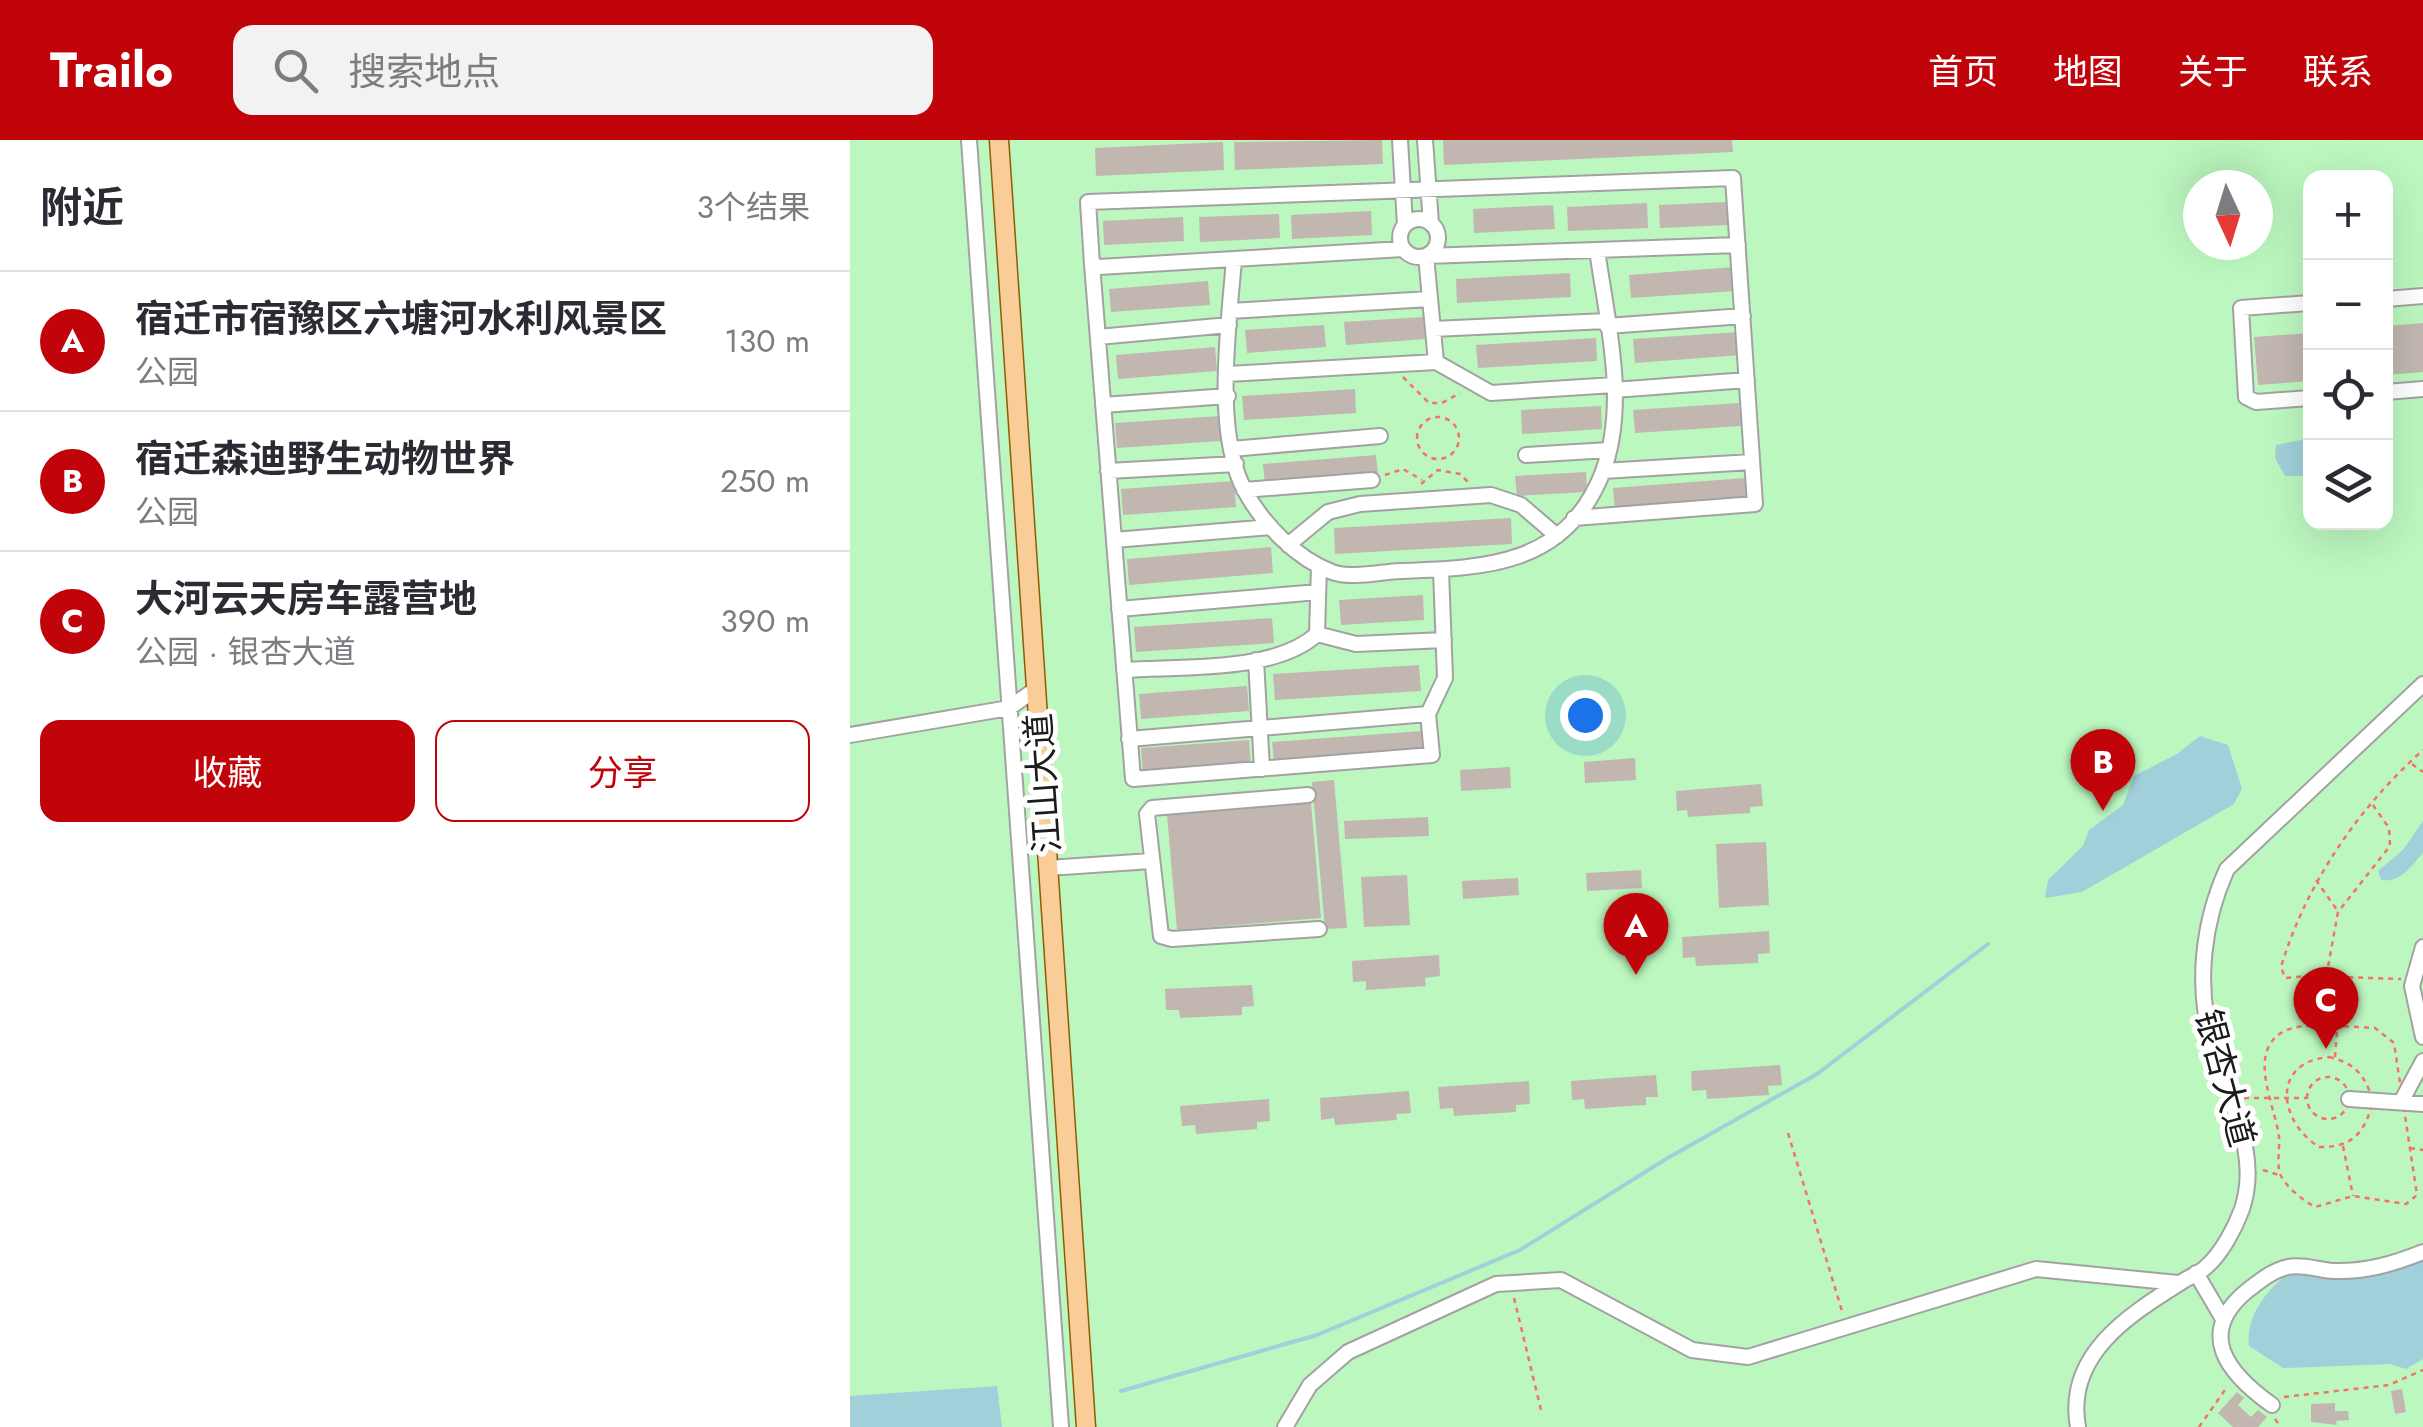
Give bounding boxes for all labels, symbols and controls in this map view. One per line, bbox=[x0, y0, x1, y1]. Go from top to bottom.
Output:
search box bbox=[233, 25, 933, 115]
text: Trailo bbox=[50, 36, 173, 105]
icon: search bbox=[268, 43, 323, 98]
text: 搜索地点 bbox=[348, 44, 500, 99]
text: 首页 bbox=[1928, 47, 1998, 97]
text: 地图 bbox=[2053, 47, 2123, 97]
text: 关于 bbox=[2178, 47, 2248, 97]
text: 联系 bbox=[2303, 47, 2373, 97]
north arrow bbox=[2183, 170, 2273, 260]
map controls bbox=[2303, 170, 2393, 530]
button: + bbox=[2303, 170, 2393, 260]
text: 附近 bbox=[40, 177, 124, 238]
text: 3个结果 bbox=[697, 184, 810, 230]
button: − bbox=[2303, 260, 2393, 350]
text: 宿迁市宿豫区六塘河水利风景区 bbox=[135, 291, 667, 346]
text: A bbox=[61, 318, 84, 364]
text: 130 m bbox=[724, 318, 810, 364]
text: 公园 bbox=[135, 349, 199, 395]
button: locate bbox=[2303, 350, 2393, 440]
text: 宿迁森迪野生动物世界 bbox=[135, 431, 515, 486]
button: layers bbox=[2303, 440, 2393, 530]
text: B bbox=[62, 458, 83, 504]
text: 250 m bbox=[720, 458, 810, 504]
text: 公园 bbox=[135, 489, 199, 535]
text: 大河云天房车露营地 bbox=[135, 571, 477, 626]
text: C bbox=[61, 598, 84, 644]
text: 390 m bbox=[720, 598, 810, 644]
text: 公园 · 银杏大道 bbox=[135, 629, 356, 675]
your location bbox=[1560, 690, 1611, 741]
street label: 江山大道 bbox=[1013, 711, 1073, 855]
button: 收藏 bbox=[40, 720, 415, 822]
button: 分享 bbox=[435, 720, 810, 822]
pin: B bbox=[2070, 728, 2136, 811]
pin: A bbox=[1604, 892, 1668, 975]
pin: C bbox=[2294, 966, 2358, 1049]
street label: 银杏大道 bbox=[2183, 1004, 2267, 1152]

